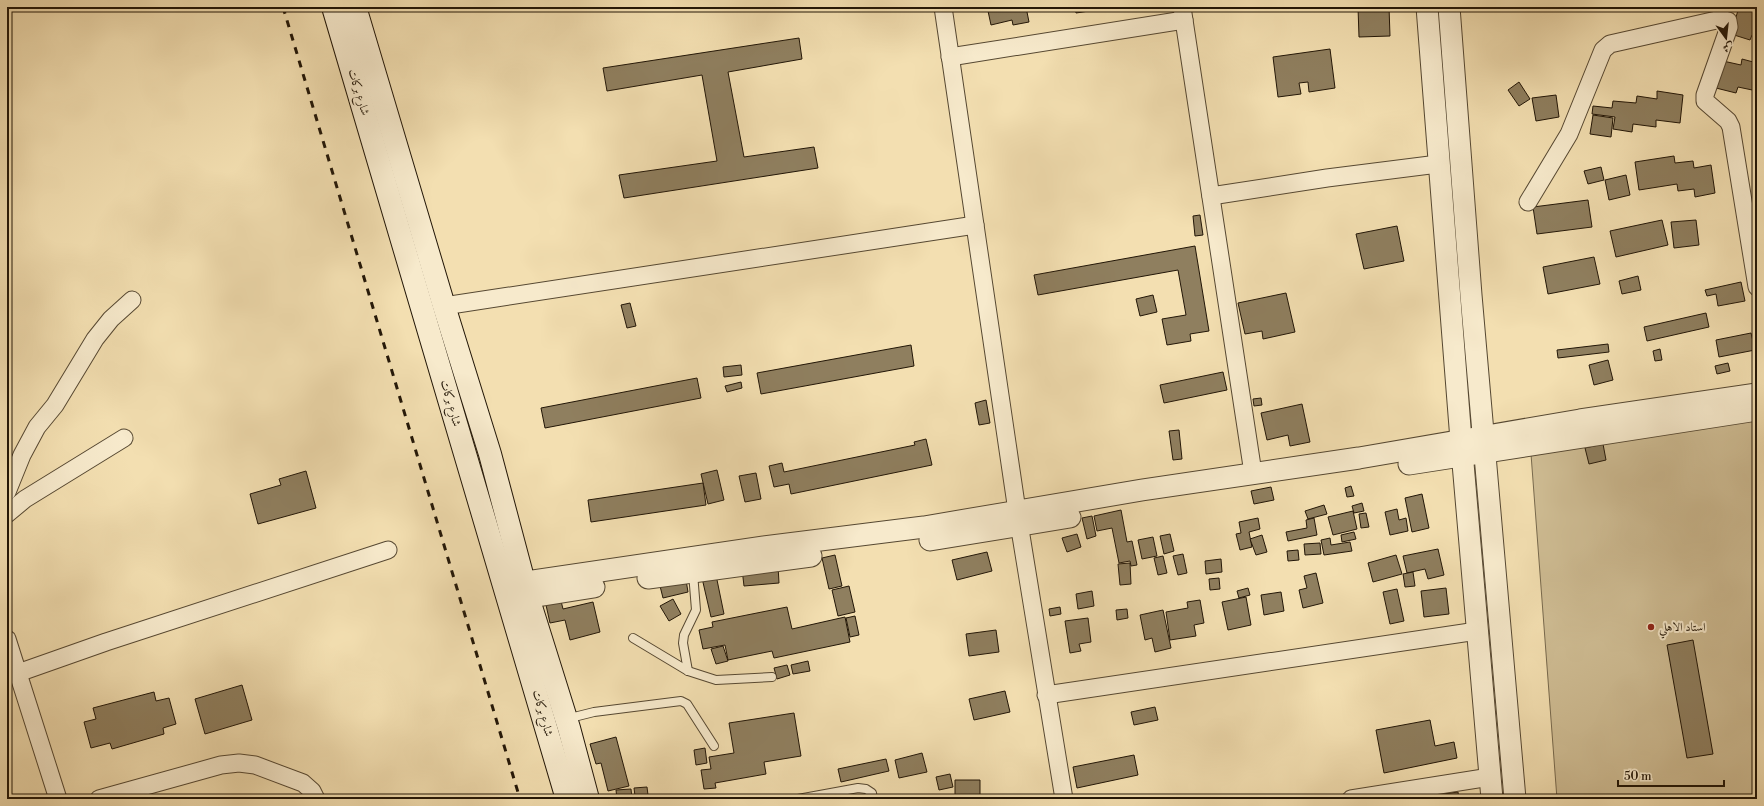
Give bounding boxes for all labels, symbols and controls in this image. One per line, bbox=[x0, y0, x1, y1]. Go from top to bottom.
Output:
north arrow bbox=[1706, 18, 1746, 58]
text: ش bbox=[1721, 39, 1735, 55]
street label: شارع بركات bbox=[342, 67, 373, 118]
street label: شارع بركات bbox=[434, 378, 464, 429]
place label: استاد الاهلي bbox=[1659, 620, 1706, 639]
marker: استاد الاهلي bbox=[1646, 622, 1656, 632]
street label: شارع بركات bbox=[526, 688, 556, 739]
scale bar bbox=[1618, 762, 1724, 788]
text: 50 m bbox=[1624, 769, 1652, 784]

